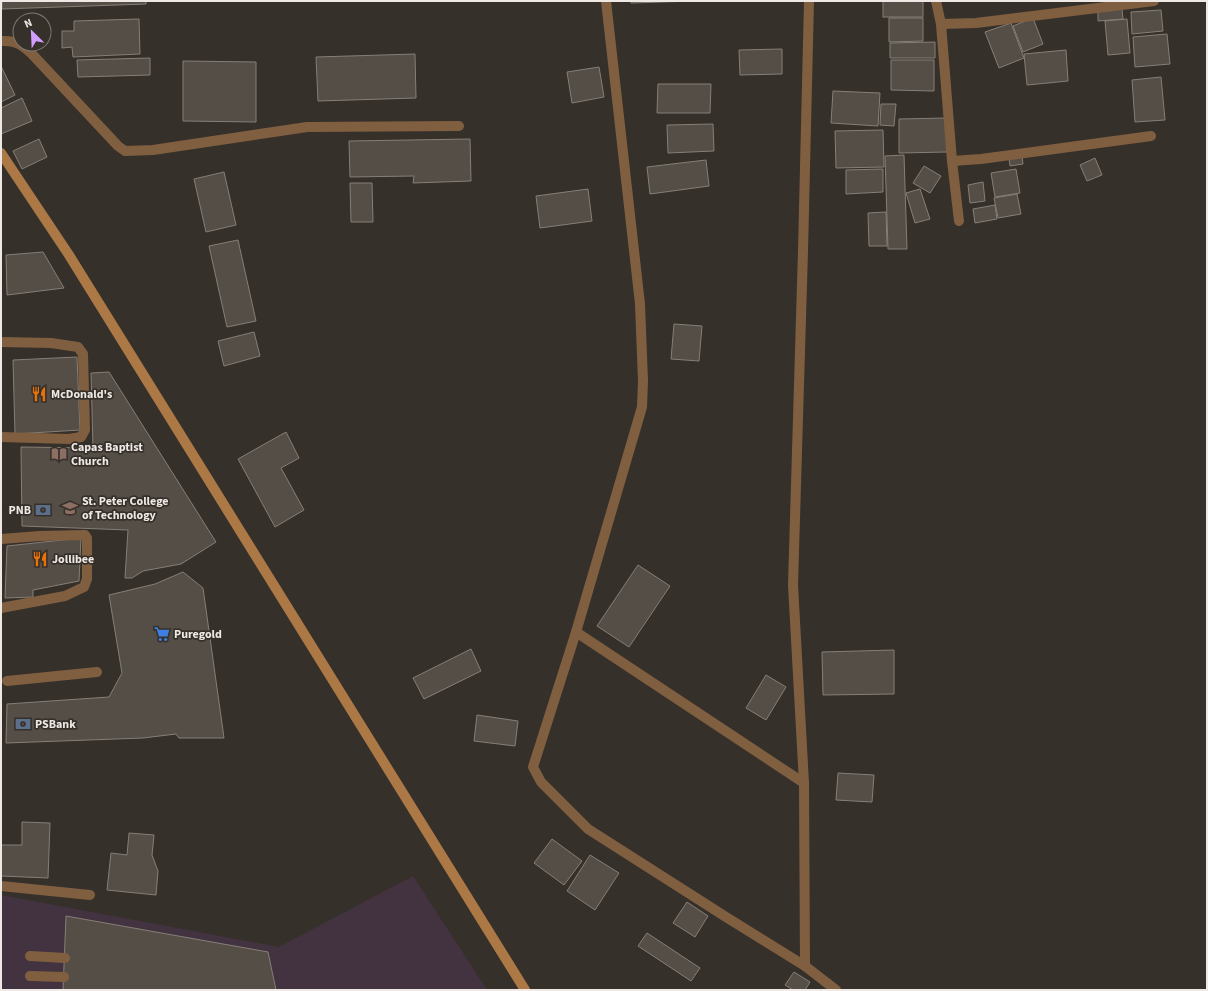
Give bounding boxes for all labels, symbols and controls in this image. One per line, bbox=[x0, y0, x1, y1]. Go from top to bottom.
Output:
north arrow bbox=[12, 12, 52, 52]
text: N bbox=[22, 15, 35, 32]
restaurant icon: McDonald's bbox=[30, 385, 48, 403]
place label: McDonald's bbox=[51, 386, 112, 403]
place label: Capas Baptist Church bbox=[71, 439, 143, 470]
library icon: Capas Baptist Church bbox=[50, 445, 68, 463]
place label: St. Peter College of Technology bbox=[82, 493, 169, 524]
school or university icon: St. Peter College of Technology bbox=[61, 499, 79, 517]
bank icon: PNB bbox=[34, 501, 52, 519]
place label: PNB bbox=[9, 502, 31, 519]
restaurant icon: Jollibee bbox=[31, 550, 49, 568]
place label: Jollibee bbox=[52, 551, 94, 568]
supermarket icon: Puregold bbox=[153, 625, 171, 643]
place label: Puregold bbox=[174, 626, 222, 643]
bank icon: PSBank bbox=[14, 715, 32, 733]
place label: PSBank bbox=[35, 716, 76, 733]

